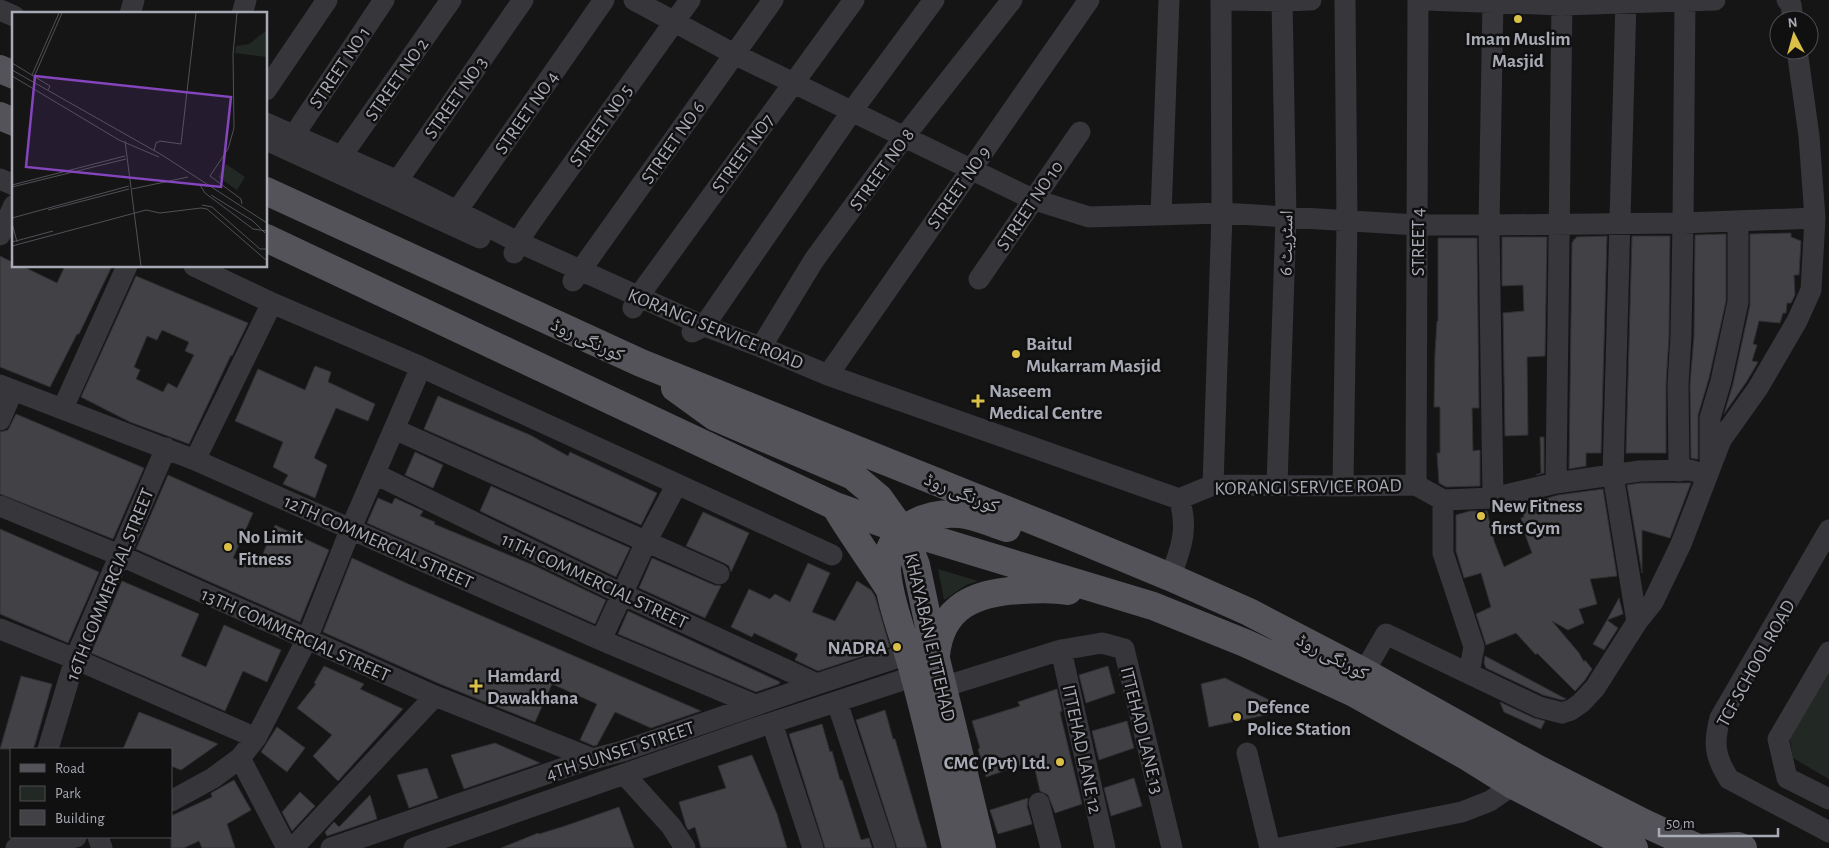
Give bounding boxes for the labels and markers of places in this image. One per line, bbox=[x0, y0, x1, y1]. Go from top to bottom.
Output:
marker: Imam Muslim Masjid bbox=[1512, 13, 1524, 25]
place label: Imam Muslim Masjid bbox=[1465, 30, 1571, 71]
place label: Baitul Mukarram Masjid bbox=[1026, 335, 1161, 376]
marker: Baitul Mukarram Masjid bbox=[1010, 348, 1022, 360]
place label: Naseem Medical Centre bbox=[989, 382, 1102, 423]
marker: Naseem Medical Centre bbox=[971, 394, 985, 408]
place label: New Fitness first Gym bbox=[1491, 497, 1583, 538]
marker: New Fitness first Gym bbox=[1475, 510, 1487, 522]
place label: No Limit Fitness bbox=[238, 528, 304, 569]
marker: No Limit Fitness bbox=[222, 541, 234, 553]
place label: NADRA bbox=[827, 639, 888, 658]
marker: NADRA bbox=[891, 641, 903, 653]
place label: Hamdard Dawakhana bbox=[487, 667, 578, 708]
marker: Hamdard Dawakhana bbox=[469, 679, 483, 693]
place label: Defence Police Station bbox=[1247, 698, 1351, 739]
marker: Defence Police Station bbox=[1231, 711, 1243, 723]
place label: CMC (Pvt) Ltd. bbox=[944, 754, 1050, 773]
marker: CMC (Pvt) Ltd. bbox=[1054, 756, 1066, 768]

